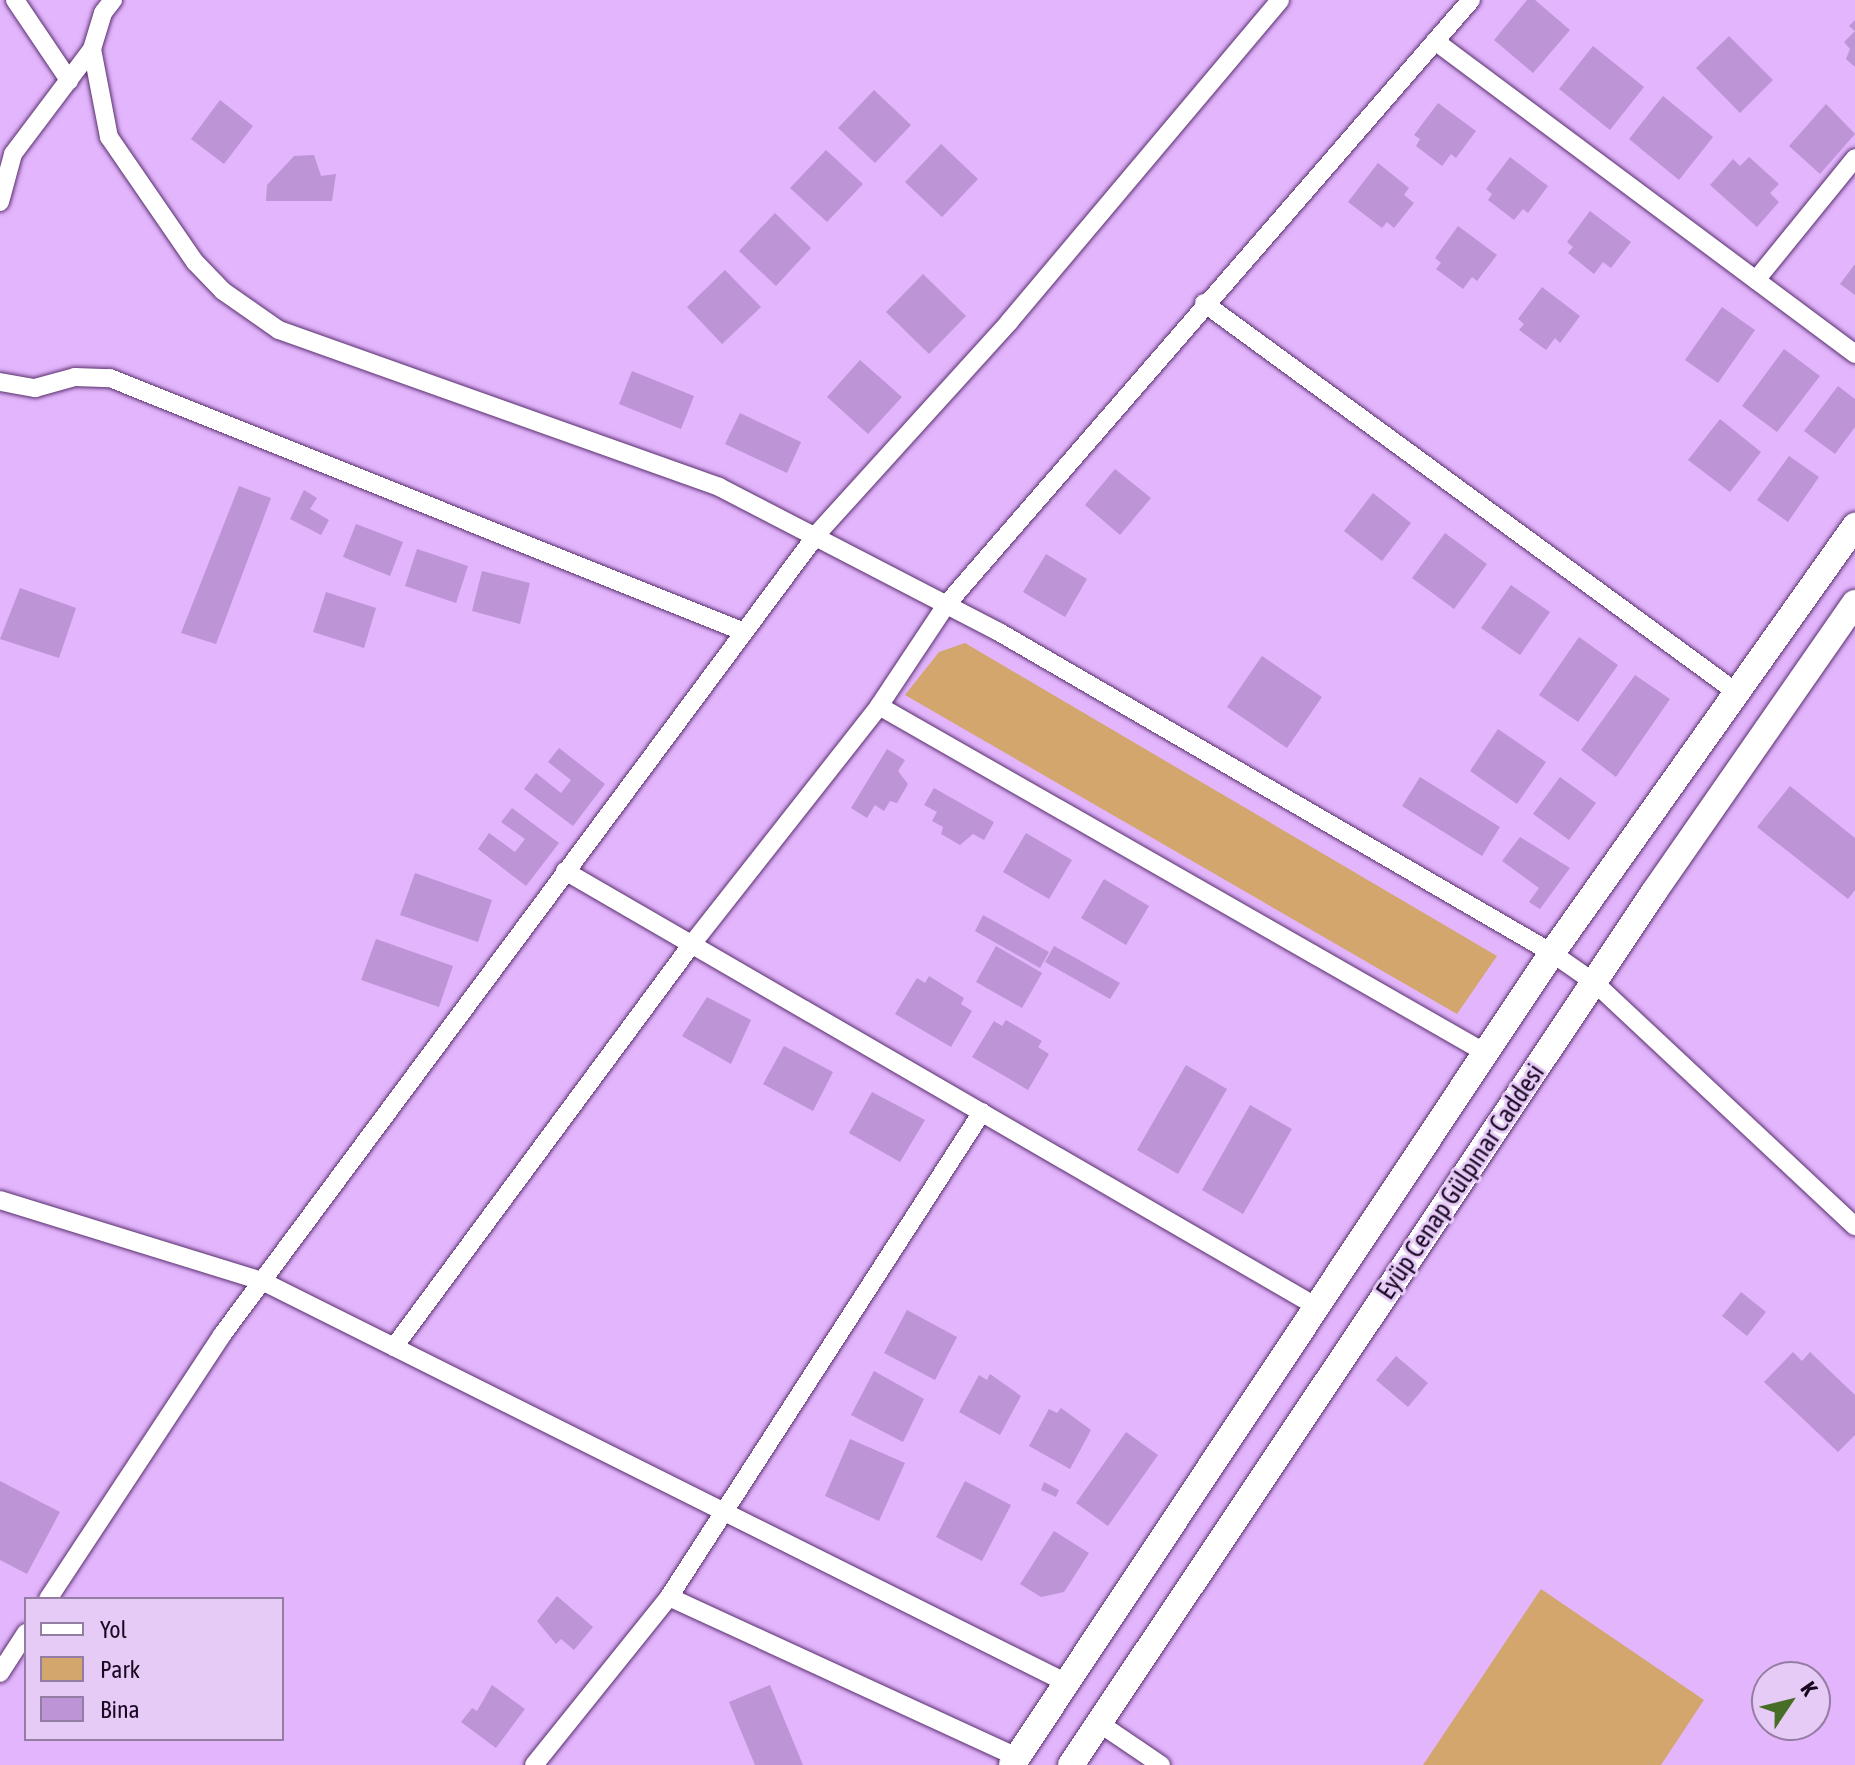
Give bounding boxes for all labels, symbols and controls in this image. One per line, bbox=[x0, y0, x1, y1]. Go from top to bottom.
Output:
street label: Eyüp Cenap Gülpınar Caddesi bbox=[1371, 1058, 1551, 1306]
legend bbox=[24, 1597, 284, 1741]
text: Yol bbox=[100, 1616, 127, 1643]
text: Park bbox=[100, 1656, 140, 1683]
north arrow bbox=[1751, 1661, 1831, 1741]
text: K bbox=[1795, 1677, 1823, 1700]
text: Bina bbox=[100, 1696, 140, 1723]

